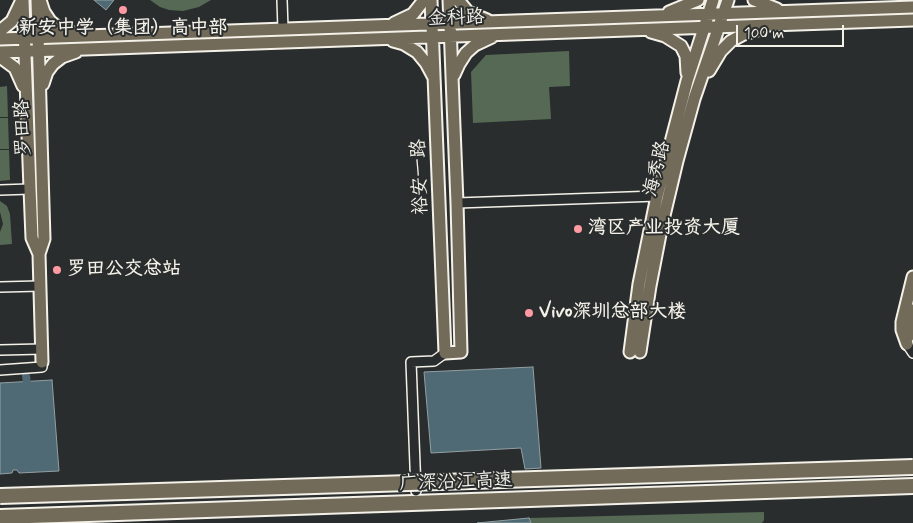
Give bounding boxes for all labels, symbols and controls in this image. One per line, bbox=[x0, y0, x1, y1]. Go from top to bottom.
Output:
marker: 新安中学（集团）高中部 bbox=[117, 4, 129, 16]
street label: 金科路 bbox=[427, 7, 485, 31]
scale bar bbox=[738, 15, 846, 47]
place label: 新安中学（集团）高中部 bbox=[19, 18, 227, 40]
text: 100 m bbox=[744, 24, 784, 44]
street label: 罗田路 bbox=[12, 99, 36, 157]
street label: 裕安一路 bbox=[408, 139, 434, 215]
street label: 海秀路 bbox=[640, 139, 676, 199]
place label: 湾区产业投资大厦 bbox=[588, 218, 740, 240]
marker: 湾区产业投资大厦 bbox=[572, 223, 584, 235]
place label: 罗田公交总站 bbox=[67, 259, 181, 281]
marker: 罗田公交总站 bbox=[51, 264, 63, 276]
place label: Vivo深圳总部大楼 bbox=[539, 302, 687, 324]
marker: Vivo深圳总部大楼 bbox=[523, 307, 535, 319]
street label: 广深沿江高速 bbox=[399, 470, 513, 496]

